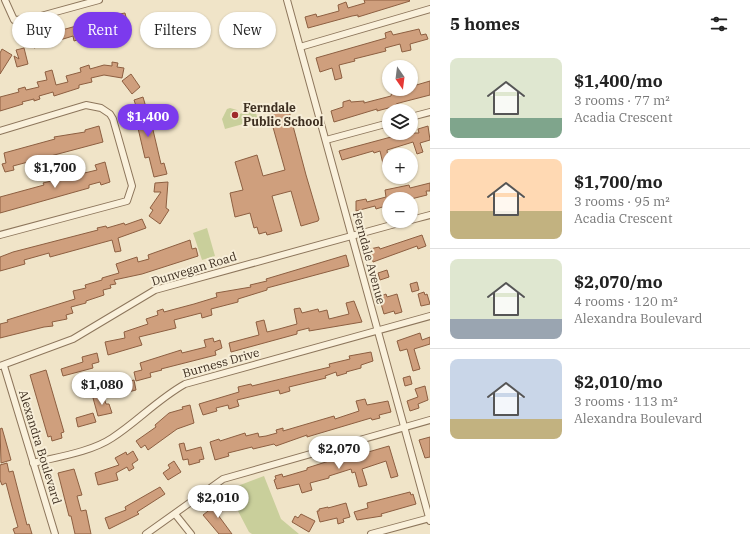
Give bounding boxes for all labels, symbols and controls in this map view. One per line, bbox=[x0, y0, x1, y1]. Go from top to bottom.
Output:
chip: Buy bbox=[12, 12, 65, 48]
chip: Rent bbox=[73, 12, 132, 48]
chip: Filters bbox=[140, 12, 211, 48]
chip: New bbox=[219, 12, 276, 48]
text: 5 homes bbox=[450, 13, 520, 35]
icon: filters bbox=[708, 13, 730, 35]
north arrow bbox=[382, 60, 418, 96]
map controls bbox=[382, 60, 418, 228]
text: $1,400/mo bbox=[574, 70, 663, 92]
icon: home bbox=[482, 74, 530, 122]
text: 3 rooms · 77 m² bbox=[574, 92, 670, 109]
place label: Ferndale Public School bbox=[243, 100, 323, 129]
pin: $1,400 bbox=[115, 104, 181, 138]
button: layers bbox=[382, 104, 418, 140]
text: $1,400 bbox=[127, 108, 169, 125]
text: Acadia Crescent bbox=[574, 109, 673, 126]
marker: Ferndale Public School bbox=[230, 110, 240, 120]
button: + bbox=[382, 148, 418, 184]
pin: $1,700 bbox=[22, 155, 88, 189]
text: $1,700 bbox=[34, 159, 76, 176]
text: $1,700/mo bbox=[574, 171, 663, 193]
icon: home bbox=[482, 175, 530, 223]
button: − bbox=[382, 192, 418, 228]
text: 3 rooms · 95 m² bbox=[574, 193, 670, 210]
street label: Ferndale Avenue bbox=[350, 210, 389, 306]
text: Acadia Crescent bbox=[574, 210, 673, 227]
street label: Dunvegan Road bbox=[149, 248, 238, 289]
text: $2,070/mo bbox=[574, 271, 663, 293]
icon: home bbox=[482, 275, 530, 323]
text: 4 rooms · 120 m² bbox=[574, 293, 678, 310]
text: Alexandra Boulevard bbox=[574, 310, 703, 327]
street label: Burness Drive bbox=[181, 344, 261, 381]
text: $2,010/mo bbox=[574, 371, 663, 393]
pin: $1,080 bbox=[69, 372, 135, 406]
icon: home bbox=[482, 375, 530, 423]
text: $1,080 bbox=[81, 376, 123, 393]
street label: Alexandra Boulevard bbox=[16, 388, 65, 506]
text: 3 rooms · 113 m² bbox=[574, 393, 678, 410]
text: Alexandra Boulevard bbox=[574, 410, 703, 427]
pin: $2,070 bbox=[306, 436, 372, 470]
text: $2,070 bbox=[318, 440, 360, 457]
pin: $2,010 bbox=[185, 485, 251, 519]
text: $2,010 bbox=[197, 489, 239, 506]

